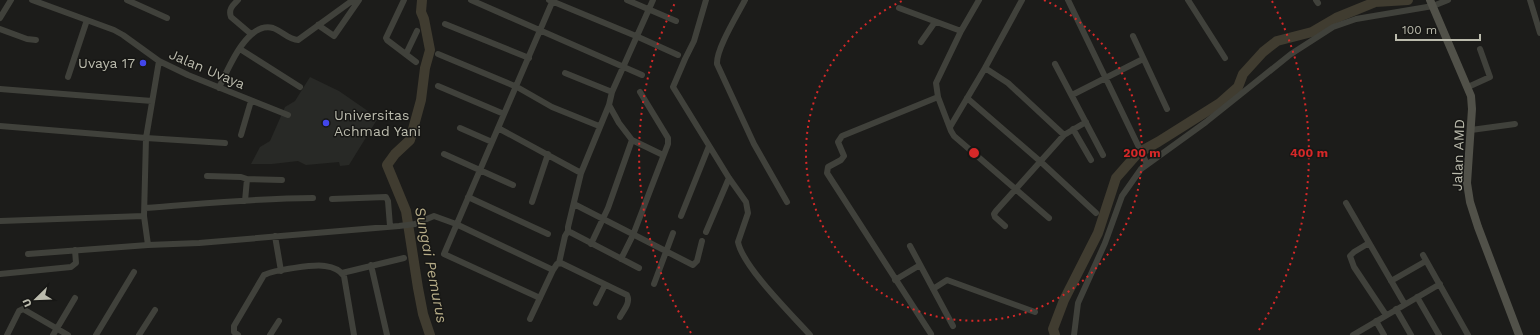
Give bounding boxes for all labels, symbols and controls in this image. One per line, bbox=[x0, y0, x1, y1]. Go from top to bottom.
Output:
scale bar bbox=[1396, 16, 1480, 42]
text: 100 m bbox=[1402, 23, 1437, 37]
street label: Jalan Uvaya bbox=[167, 46, 247, 92]
place label: Uvaya 17 bbox=[78, 55, 135, 71]
marker: Uvaya 17 bbox=[138, 58, 148, 68]
place label: Universitas Achmad Yani bbox=[334, 107, 421, 139]
marker: Universitas Achmad Yani bbox=[321, 118, 331, 128]
street label: Jalan AMD bbox=[1449, 119, 1467, 191]
centre of rings bbox=[967, 146, 981, 160]
text: 200 m bbox=[1123, 146, 1161, 160]
text: 400 m bbox=[1290, 146, 1328, 160]
water label: Sungai Pemurus bbox=[411, 205, 451, 325]
north arrow bbox=[16, 279, 56, 319]
text: U bbox=[20, 296, 35, 309]

